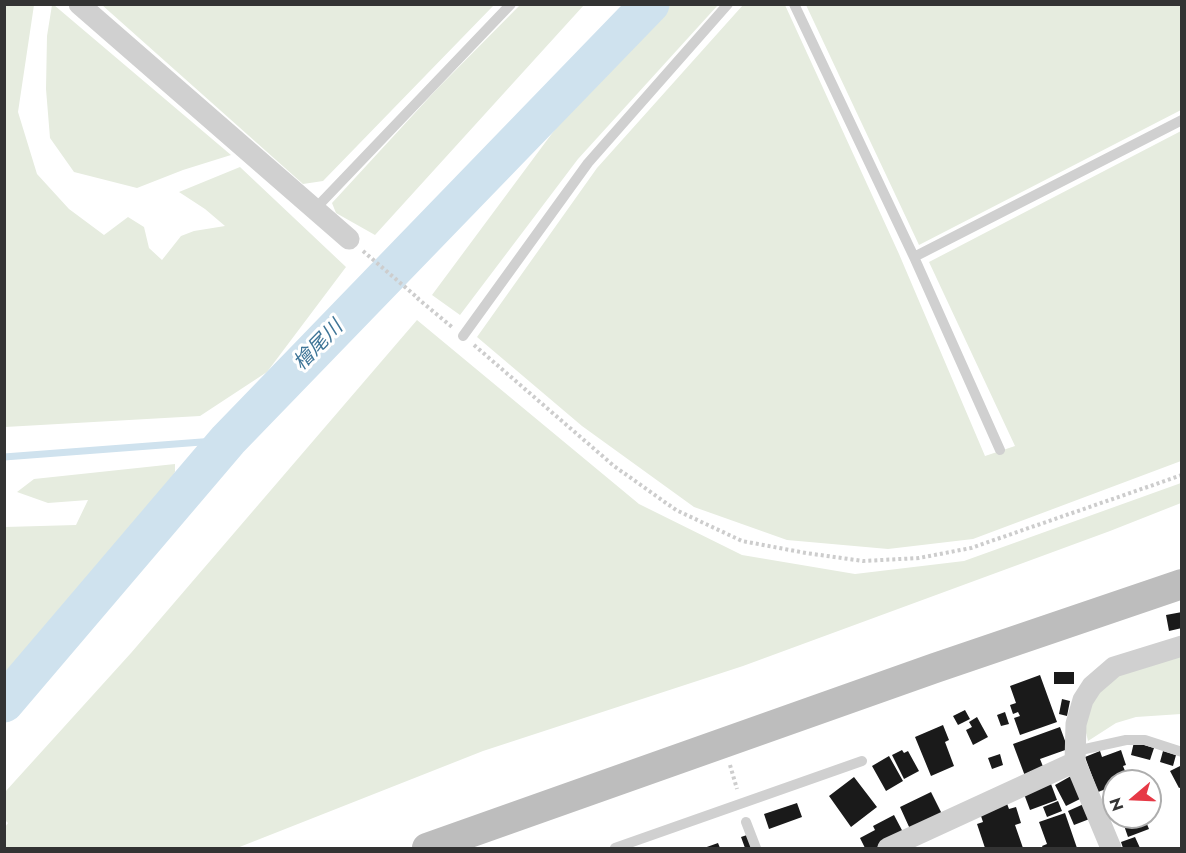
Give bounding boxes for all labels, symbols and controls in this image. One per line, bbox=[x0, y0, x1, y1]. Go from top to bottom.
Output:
water label: 檜尾川 bbox=[290, 316, 348, 376]
north arrow bbox=[1102, 769, 1162, 829]
text: N bbox=[1103, 795, 1129, 814]

